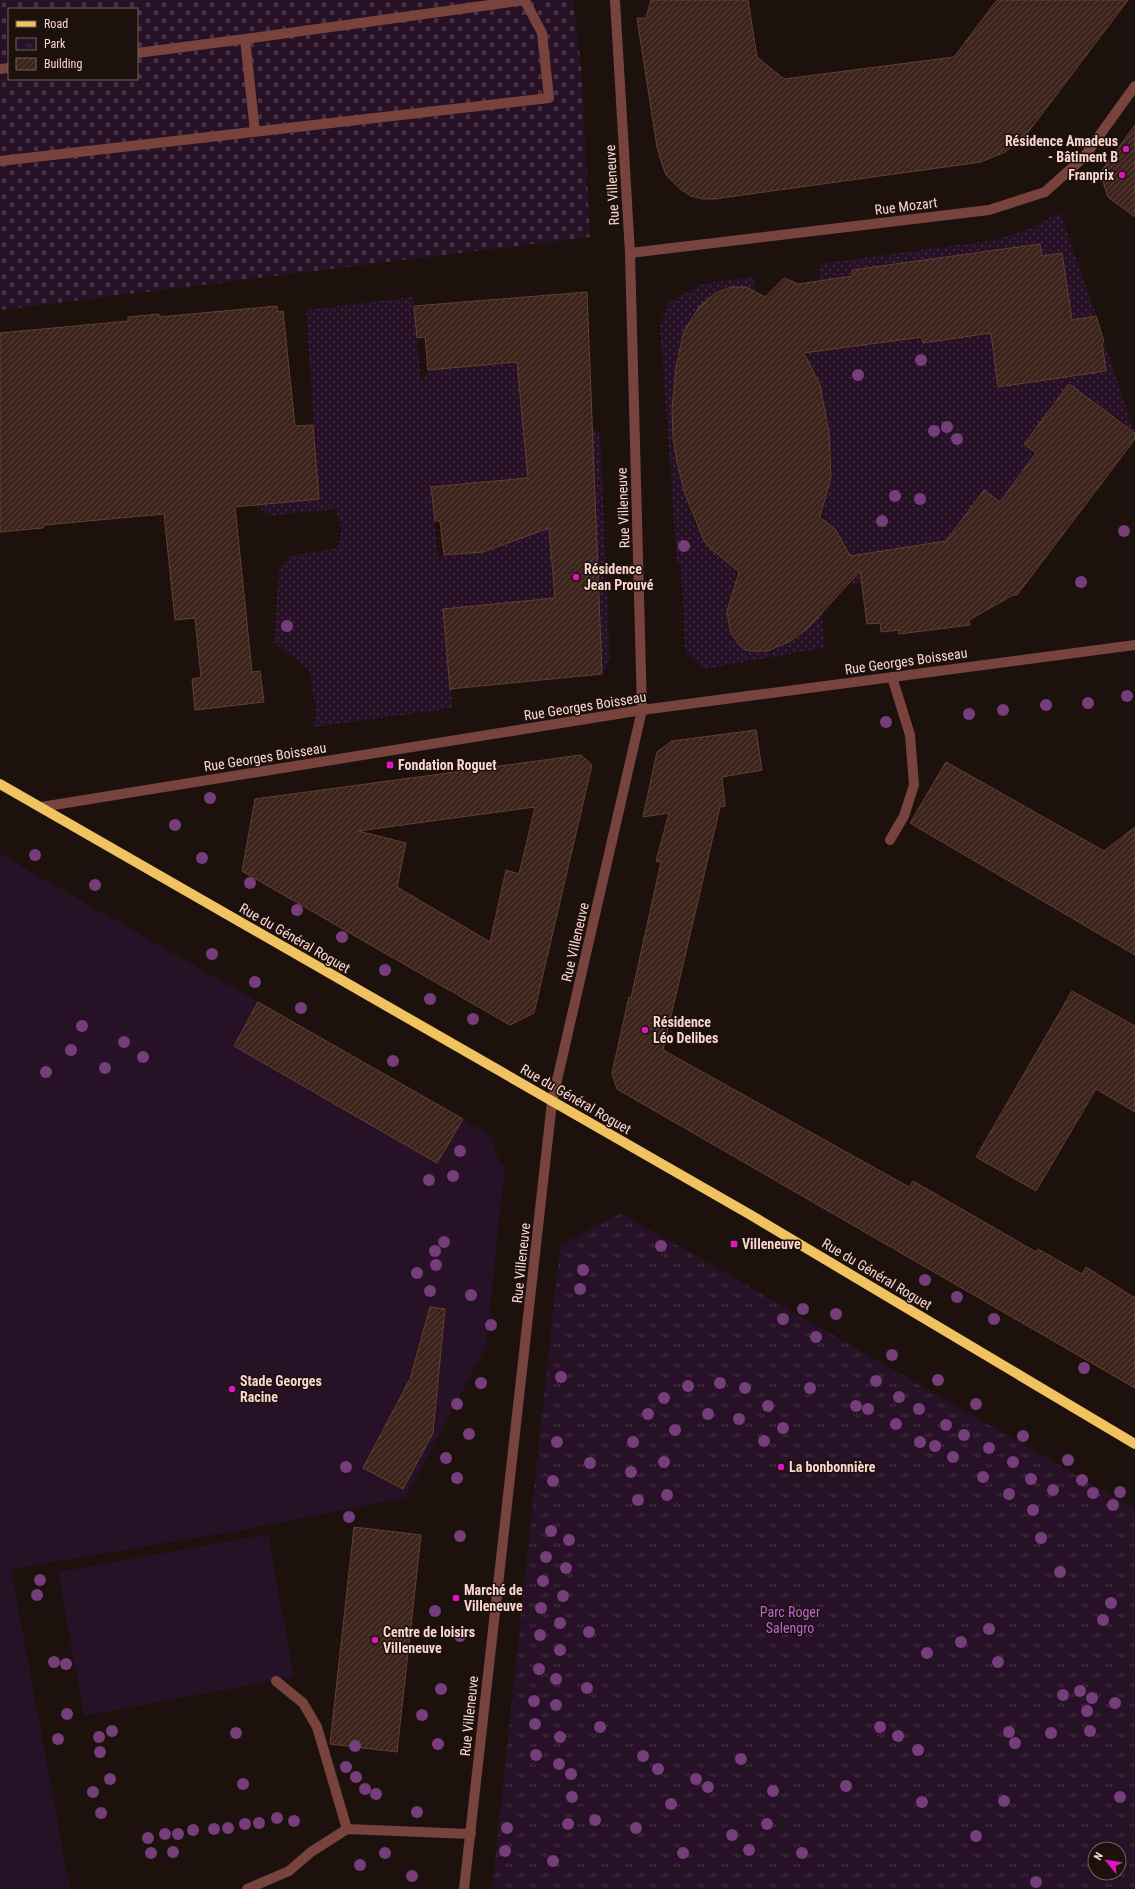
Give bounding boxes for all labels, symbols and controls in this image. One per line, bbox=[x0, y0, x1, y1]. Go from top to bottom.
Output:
legend bbox=[8, 8, 138, 80]
text: Road bbox=[44, 17, 68, 31]
text: Park bbox=[44, 37, 66, 51]
text: Building bbox=[44, 57, 82, 71]
place label: Résidence Amadeus - Bâtiment B bbox=[1005, 133, 1118, 165]
street label: Rue Villeneuve bbox=[602, 144, 622, 226]
marker: Résidence Amadeus - Bâtiment B bbox=[1121, 144, 1131, 154]
place label: Franprix bbox=[1068, 167, 1115, 183]
marker: Franprix bbox=[1117, 170, 1127, 180]
street label: Rue Mozart bbox=[874, 194, 938, 218]
street label: Rue Villeneuve bbox=[614, 467, 632, 549]
place label: Résidence Jean Prouvé bbox=[584, 561, 654, 593]
marker: Résidence Jean Prouvé bbox=[571, 572, 581, 582]
street label: Rue Georges Boisseau bbox=[844, 644, 968, 678]
street label: Rue Georges Boisseau bbox=[523, 688, 647, 724]
street label: Rue Georges Boisseau bbox=[203, 739, 327, 775]
place label: Fondation Roguet bbox=[398, 757, 496, 773]
marker: Fondation Roguet bbox=[385, 760, 395, 770]
street label: Rue du Général Roguet bbox=[237, 900, 353, 976]
street label: Rue Villeneuve bbox=[558, 901, 592, 983]
place label: Résidence Léo Delibes bbox=[653, 1014, 718, 1046]
marker: Résidence Léo Delibes bbox=[640, 1025, 650, 1035]
street label: Rue du Général Roguet bbox=[518, 1061, 634, 1137]
street label: Rue Villeneuve bbox=[509, 1222, 533, 1304]
street label: Rue du Général Roguet bbox=[819, 1235, 935, 1313]
place label: Villeneuve bbox=[742, 1236, 801, 1252]
marker: Villeneuve bbox=[729, 1239, 739, 1249]
place label: Stade Georges Racine bbox=[240, 1373, 322, 1405]
marker: Stade Georges Racine bbox=[227, 1384, 237, 1394]
place label: La bonbonnière bbox=[789, 1459, 876, 1475]
marker: La bonbonnière bbox=[776, 1462, 786, 1472]
place label: Marché de Villeneuve bbox=[464, 1582, 523, 1614]
marker: Marché de Villeneuve bbox=[451, 1593, 461, 1603]
park label: Parc Roger Salengro bbox=[760, 1604, 820, 1636]
place label: Centre de loisirs Villeneuve bbox=[383, 1624, 475, 1656]
marker: Centre de loisirs Villeneuve bbox=[370, 1635, 380, 1645]
street label: Rue Villeneuve bbox=[457, 1675, 481, 1757]
north arrow bbox=[1087, 1841, 1127, 1881]
text: N bbox=[1091, 1850, 1106, 1862]

